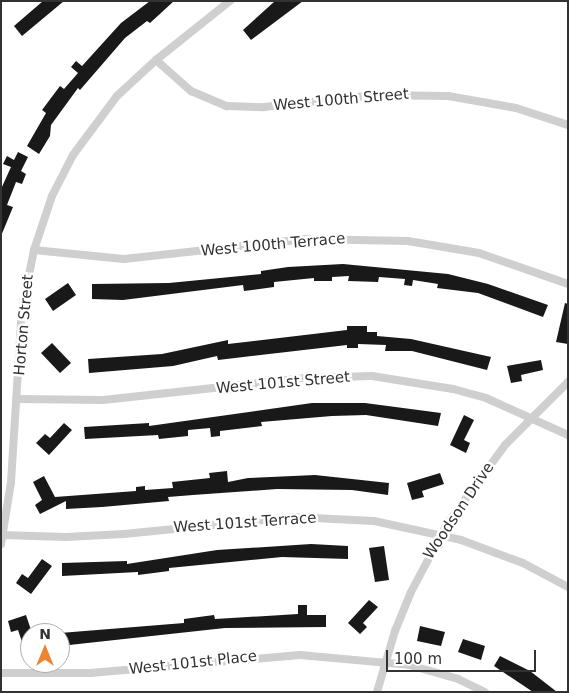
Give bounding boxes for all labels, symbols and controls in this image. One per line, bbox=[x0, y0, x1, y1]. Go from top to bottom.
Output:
street label: West 100th Street bbox=[272, 85, 410, 115]
street label: West 100th Terrace bbox=[200, 230, 346, 260]
street label: Horton Street bbox=[11, 274, 37, 376]
street label: West 101st Street bbox=[215, 368, 351, 398]
street label: Woodson Drive bbox=[420, 459, 498, 563]
street label: West 101st Terrace bbox=[173, 509, 317, 537]
north arrow bbox=[20, 623, 70, 673]
text: N bbox=[39, 626, 51, 642]
scale bar bbox=[389, 640, 539, 672]
street label: West 101st Place bbox=[128, 647, 258, 679]
text: 100 m bbox=[394, 650, 442, 668]

